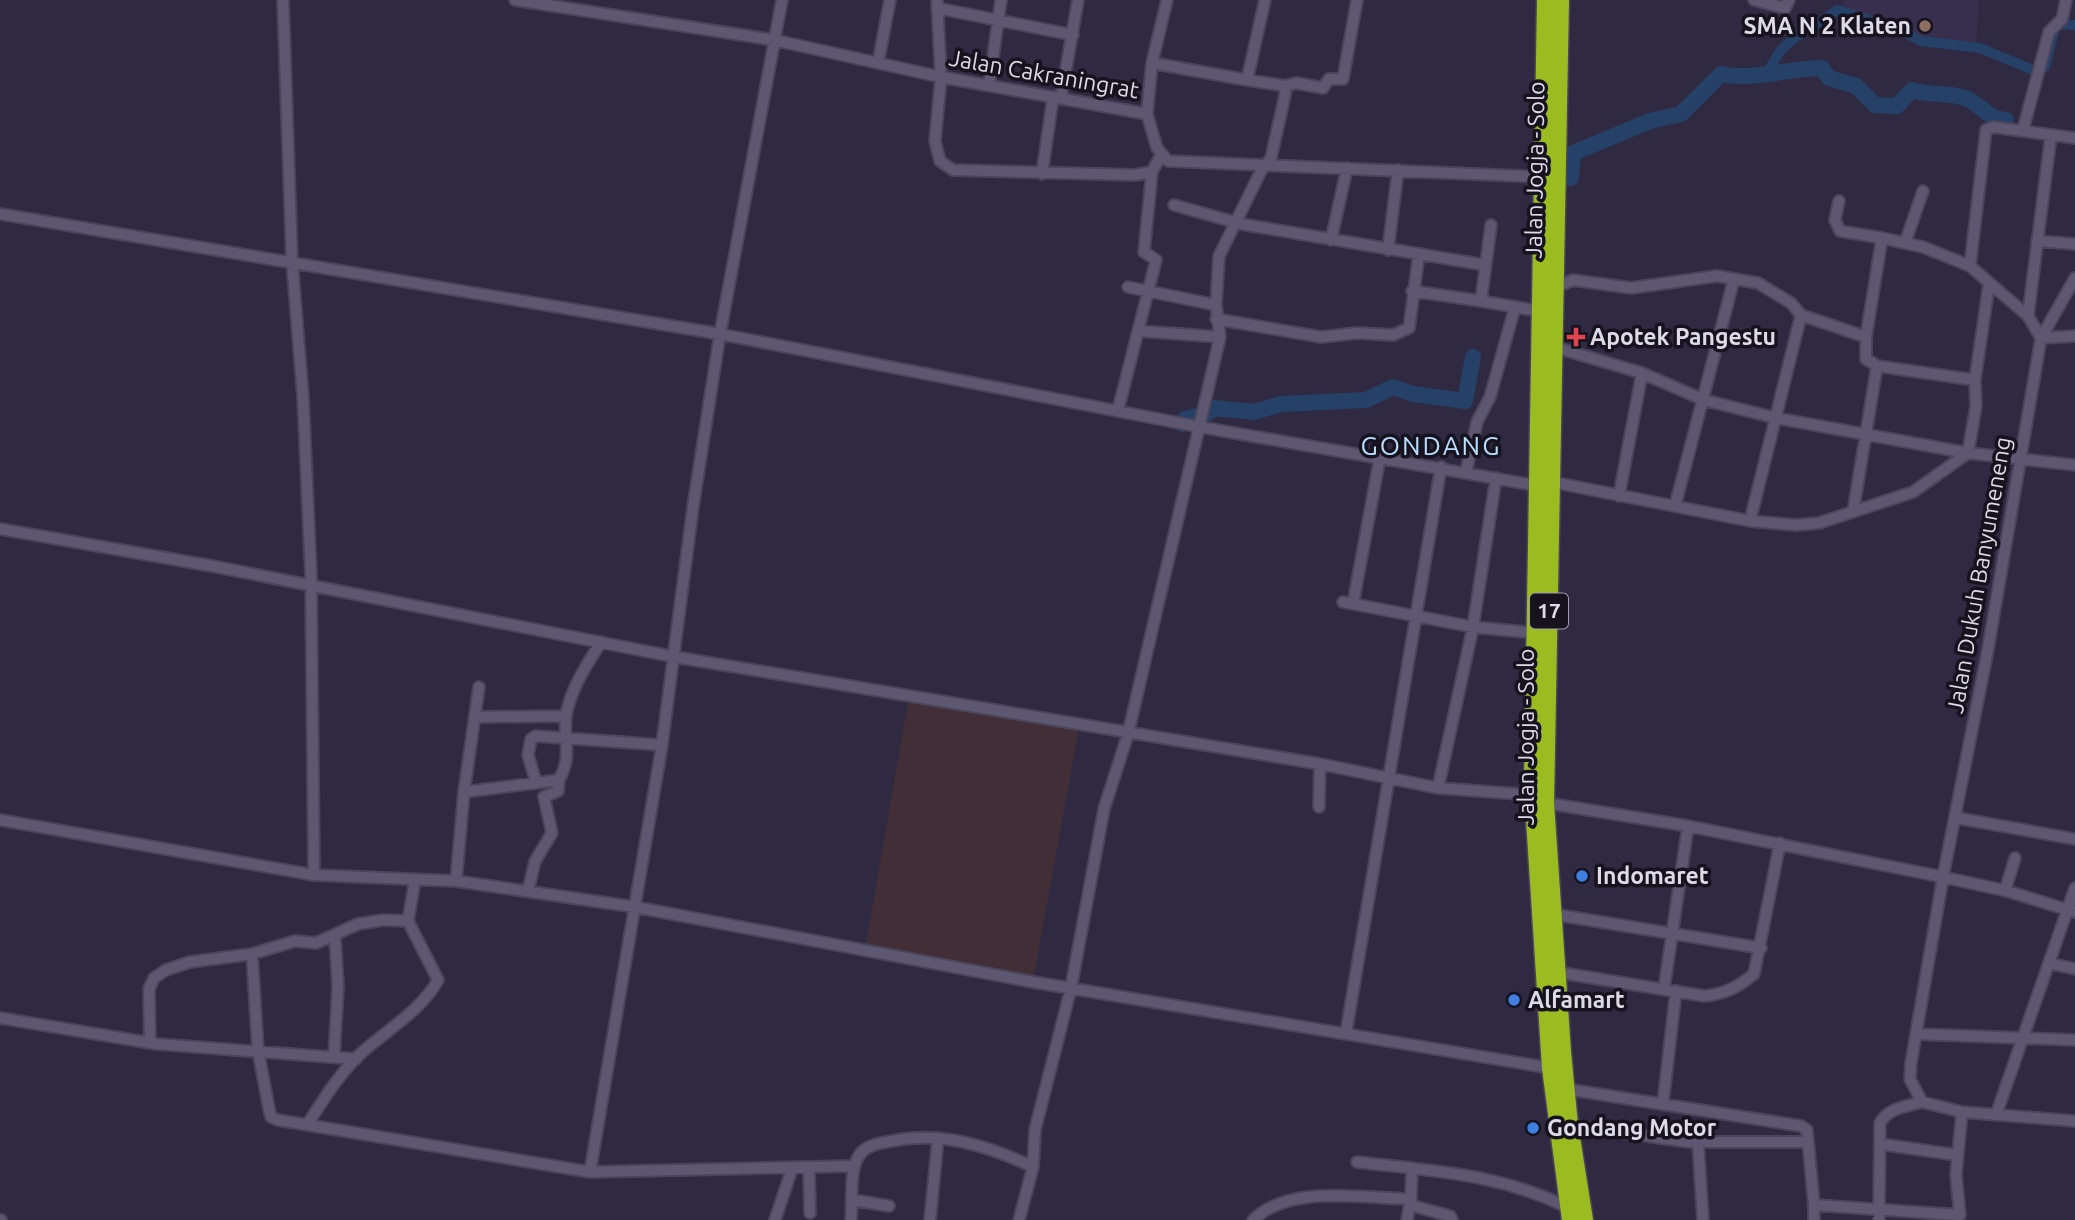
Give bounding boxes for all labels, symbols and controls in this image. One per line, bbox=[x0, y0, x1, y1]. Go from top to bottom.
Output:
place label: SMA N 2 Klaten bbox=[1744, 13, 1911, 38]
marker: SMA N 2 Klaten bbox=[1917, 18, 1933, 34]
street label: Jalan Cakraningrat bbox=[947, 45, 1141, 103]
street label: Jalan Jogja - Solo bbox=[1520, 81, 1549, 259]
place label: Apotek Pangestu bbox=[1590, 324, 1776, 349]
marker: Apotek Pangestu bbox=[1568, 329, 1584, 345]
district label: GONDANG bbox=[1361, 431, 1501, 460]
street label: Jalan Dukuh Banyumeneng bbox=[1942, 435, 2015, 715]
road number: 17 bbox=[1530, 594, 1568, 628]
street label: Jalan Jogja - Solo bbox=[1513, 648, 1538, 826]
place label: Indomaret bbox=[1596, 863, 1709, 888]
marker: Indomaret bbox=[1574, 868, 1590, 884]
place label: Alfamart bbox=[1528, 987, 1625, 1012]
marker: Alfamart bbox=[1506, 992, 1522, 1008]
place label: Gondang Motor bbox=[1547, 1115, 1717, 1140]
marker: Gondang Motor bbox=[1525, 1120, 1541, 1136]

